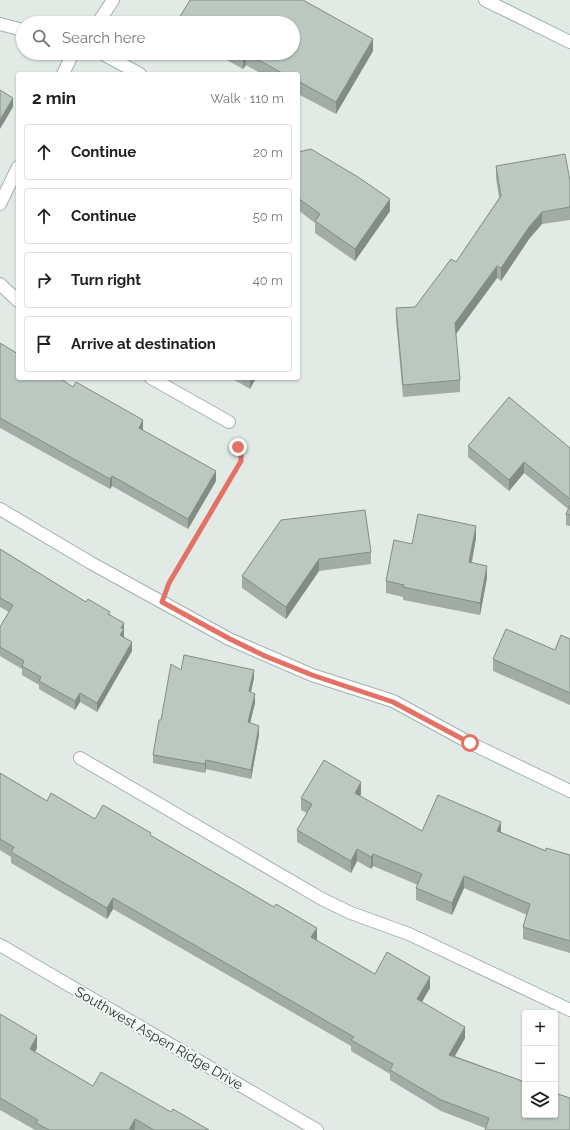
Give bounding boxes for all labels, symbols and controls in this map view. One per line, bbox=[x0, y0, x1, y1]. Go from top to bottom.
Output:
search box bbox=[16, 16, 300, 60]
icon: search bbox=[30, 27, 52, 49]
text: Search here bbox=[62, 29, 145, 47]
text: 2 min bbox=[32, 88, 76, 108]
text: Walk · 110 m bbox=[210, 91, 284, 106]
icon: ahead bbox=[33, 141, 55, 163]
text: Continue bbox=[71, 143, 136, 161]
text: 20 m bbox=[253, 145, 283, 160]
icon: ahead bbox=[33, 205, 55, 227]
text: Continue bbox=[71, 207, 136, 225]
text: 50 m bbox=[253, 209, 283, 224]
icon: right bbox=[33, 269, 55, 291]
text: Turn right bbox=[71, 271, 141, 289]
text: 40 m bbox=[253, 273, 283, 288]
icon: arrive bbox=[33, 333, 55, 355]
text: Arrive at destination bbox=[71, 335, 216, 353]
route end bbox=[229, 438, 247, 456]
route start bbox=[461, 734, 479, 752]
street label: Southwest Aspen Ridge Drive bbox=[72, 983, 246, 1093]
map controls bbox=[522, 1010, 558, 1118]
button: + bbox=[522, 1010, 558, 1046]
button: − bbox=[522, 1046, 558, 1082]
button: layers bbox=[522, 1082, 558, 1118]

